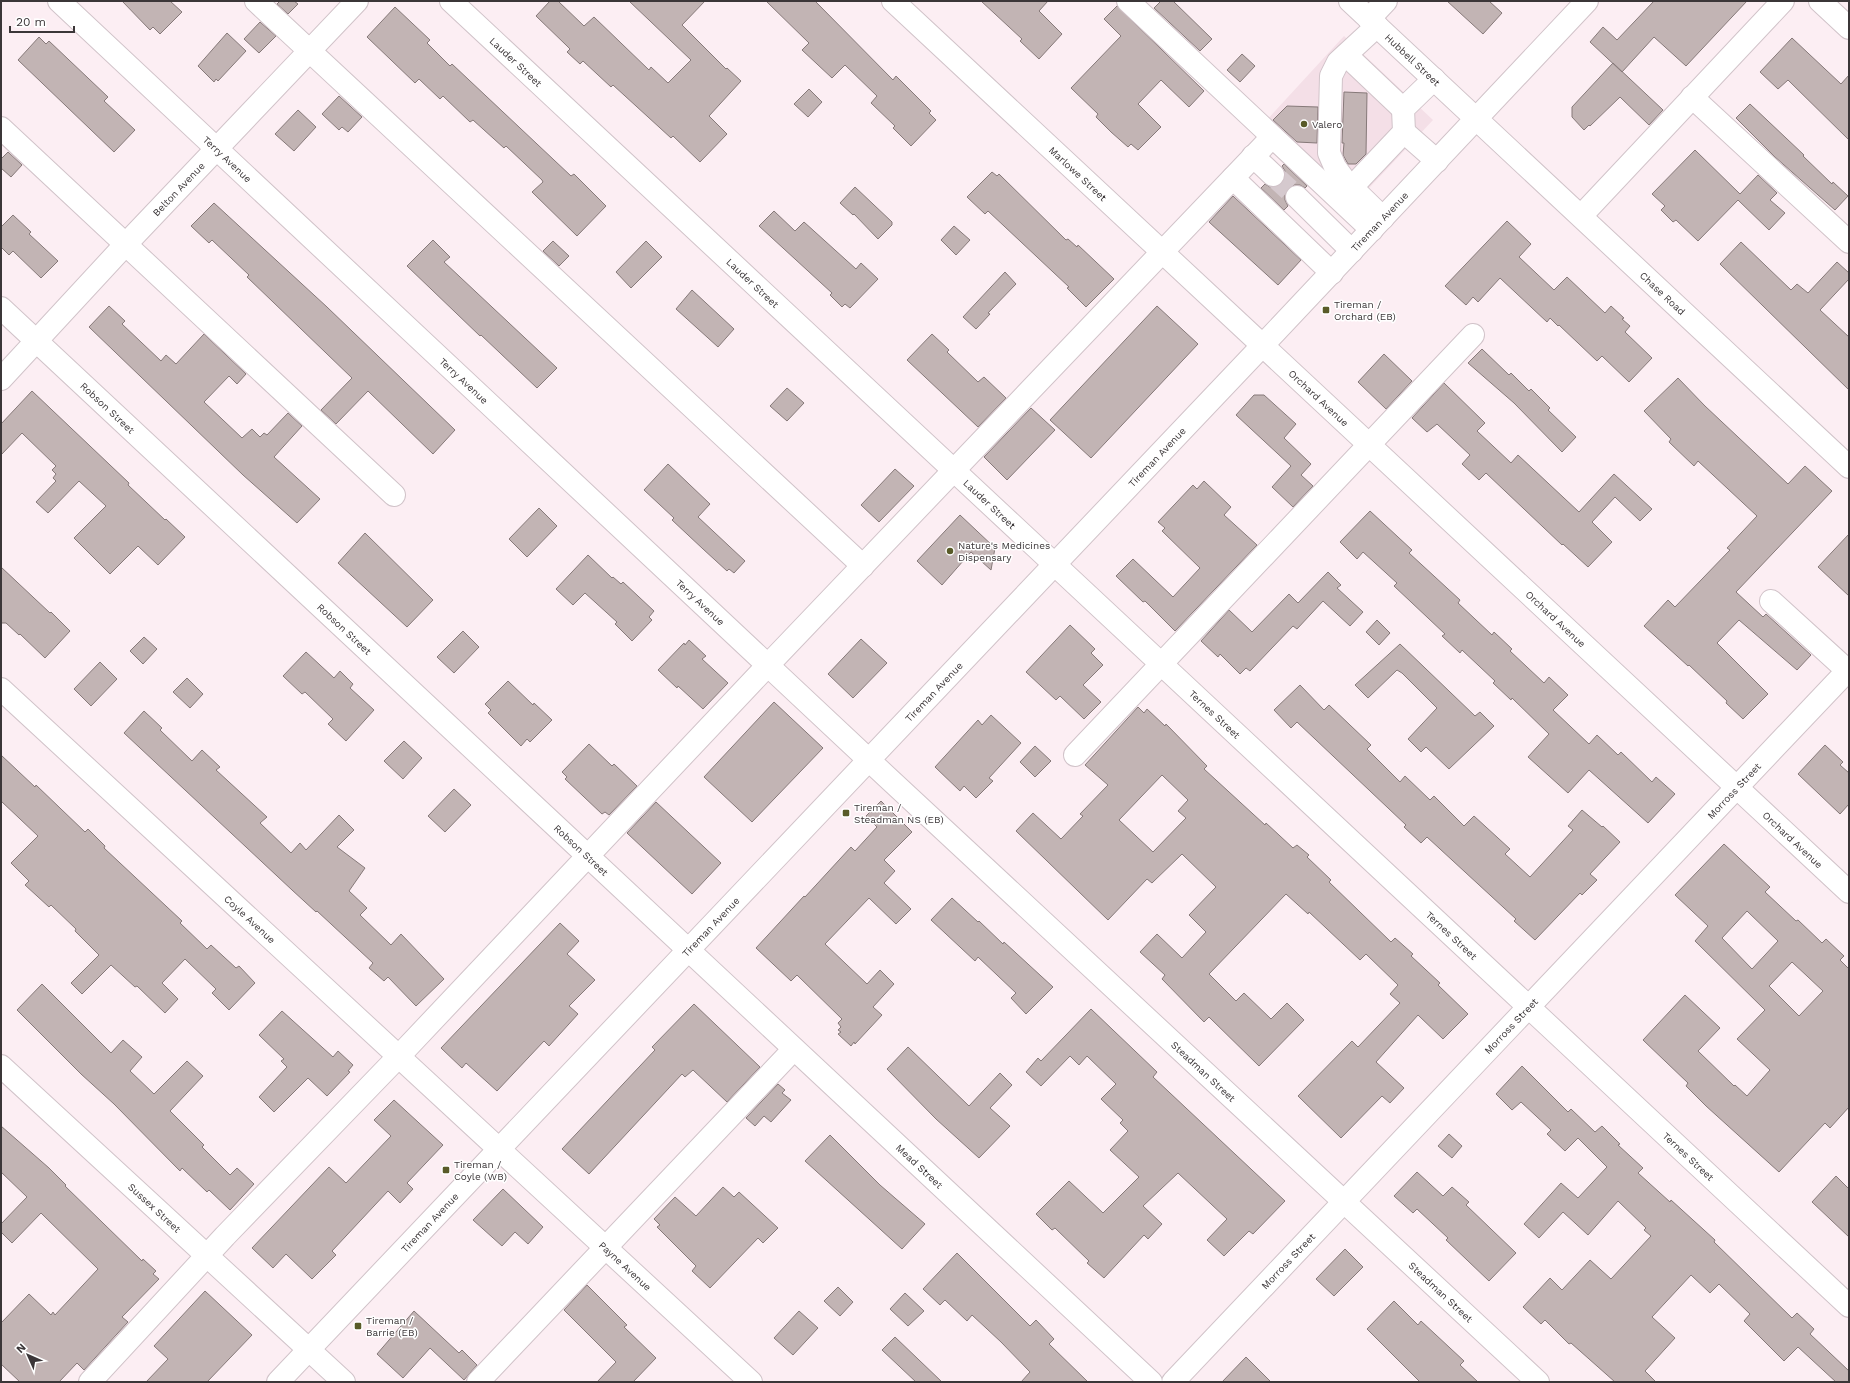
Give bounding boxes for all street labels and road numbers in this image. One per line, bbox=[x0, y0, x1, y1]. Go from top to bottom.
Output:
street label: Hubbell Street bbox=[1383, 32, 1443, 89]
street label: Lauder Street bbox=[487, 35, 545, 90]
street label: Terry Avenue bbox=[201, 134, 254, 185]
street label: Marlowe Street bbox=[1047, 144, 1109, 204]
street label: Belton Avenue bbox=[151, 160, 207, 218]
street label: Tireman Avenue bbox=[1349, 189, 1411, 254]
street label: Lauder Street bbox=[724, 256, 782, 311]
street label: Chase Road bbox=[1638, 270, 1687, 317]
street label: Terry Avenue bbox=[437, 356, 490, 406]
street label: Orchard Avenue bbox=[1286, 368, 1351, 429]
street label: Robson Street bbox=[78, 380, 137, 436]
street label: Tireman Avenue bbox=[1126, 425, 1188, 489]
street label: Lauder Street bbox=[961, 477, 1018, 532]
street label: Terry Avenue bbox=[674, 577, 727, 628]
street label: Orchard Avenue bbox=[1523, 589, 1588, 650]
street label: Robson Street bbox=[315, 601, 374, 658]
street label: Tireman Avenue bbox=[903, 660, 965, 724]
street label: Ternes Street bbox=[1187, 688, 1243, 741]
street label: Morross Street bbox=[1705, 760, 1764, 821]
street label: Orchard Avenue bbox=[1760, 810, 1825, 871]
street label: Robson Street bbox=[552, 822, 611, 879]
street label: Coyle Avenue bbox=[222, 893, 277, 946]
street label: Tireman Avenue bbox=[680, 895, 742, 959]
street label: Ternes Street bbox=[1424, 909, 1480, 963]
street label: Morross Street bbox=[1482, 995, 1541, 1056]
street label: Steadman Street bbox=[1169, 1039, 1238, 1105]
street label: Ternes Street bbox=[1660, 1130, 1717, 1184]
street label: Mead Street bbox=[894, 1142, 946, 1191]
street label: Sussex Street bbox=[126, 1181, 183, 1235]
street label: Tireman Avenue bbox=[399, 1191, 461, 1255]
street label: Morross Street bbox=[1259, 1230, 1318, 1291]
street label: Payne Avenue bbox=[597, 1239, 653, 1293]
street label: Steadman Street bbox=[1406, 1260, 1475, 1325]

